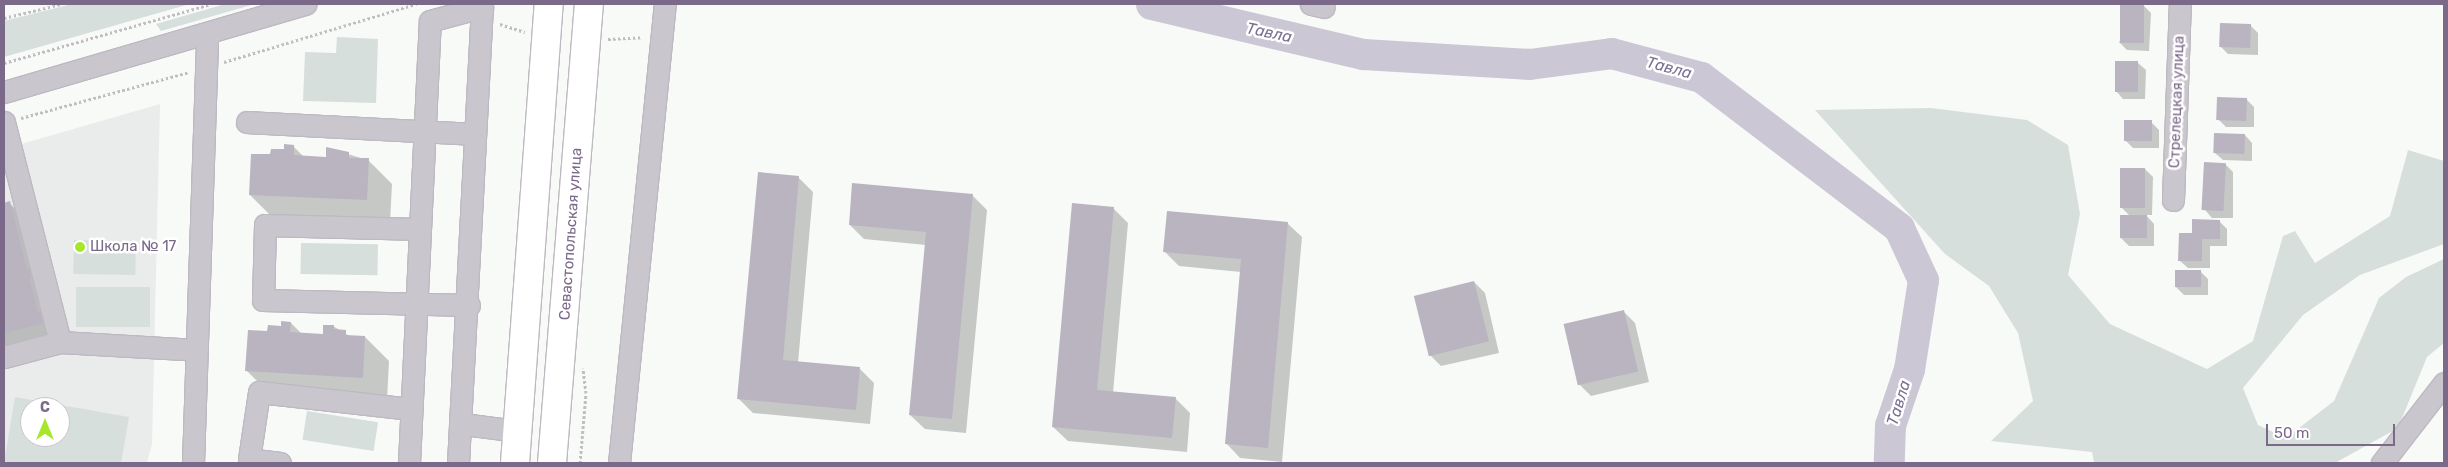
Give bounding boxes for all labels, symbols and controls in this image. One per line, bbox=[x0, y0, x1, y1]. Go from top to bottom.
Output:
water label: Тавла bbox=[1244, 19, 1294, 47]
street label: Стрелецкая улица bbox=[2166, 35, 2188, 169]
water label: Тавла bbox=[1644, 53, 1694, 83]
street label: Севастопольская улица bbox=[556, 147, 586, 321]
place label: Школа № 17 bbox=[90, 238, 176, 256]
marker: Школа № 17 bbox=[74, 241, 86, 253]
water label: Тавла bbox=[1883, 378, 1915, 428]
north arrow bbox=[20, 397, 70, 447]
text: С bbox=[40, 399, 50, 416]
scale bar bbox=[2268, 414, 2397, 446]
text: 50 m bbox=[2274, 424, 2309, 442]

